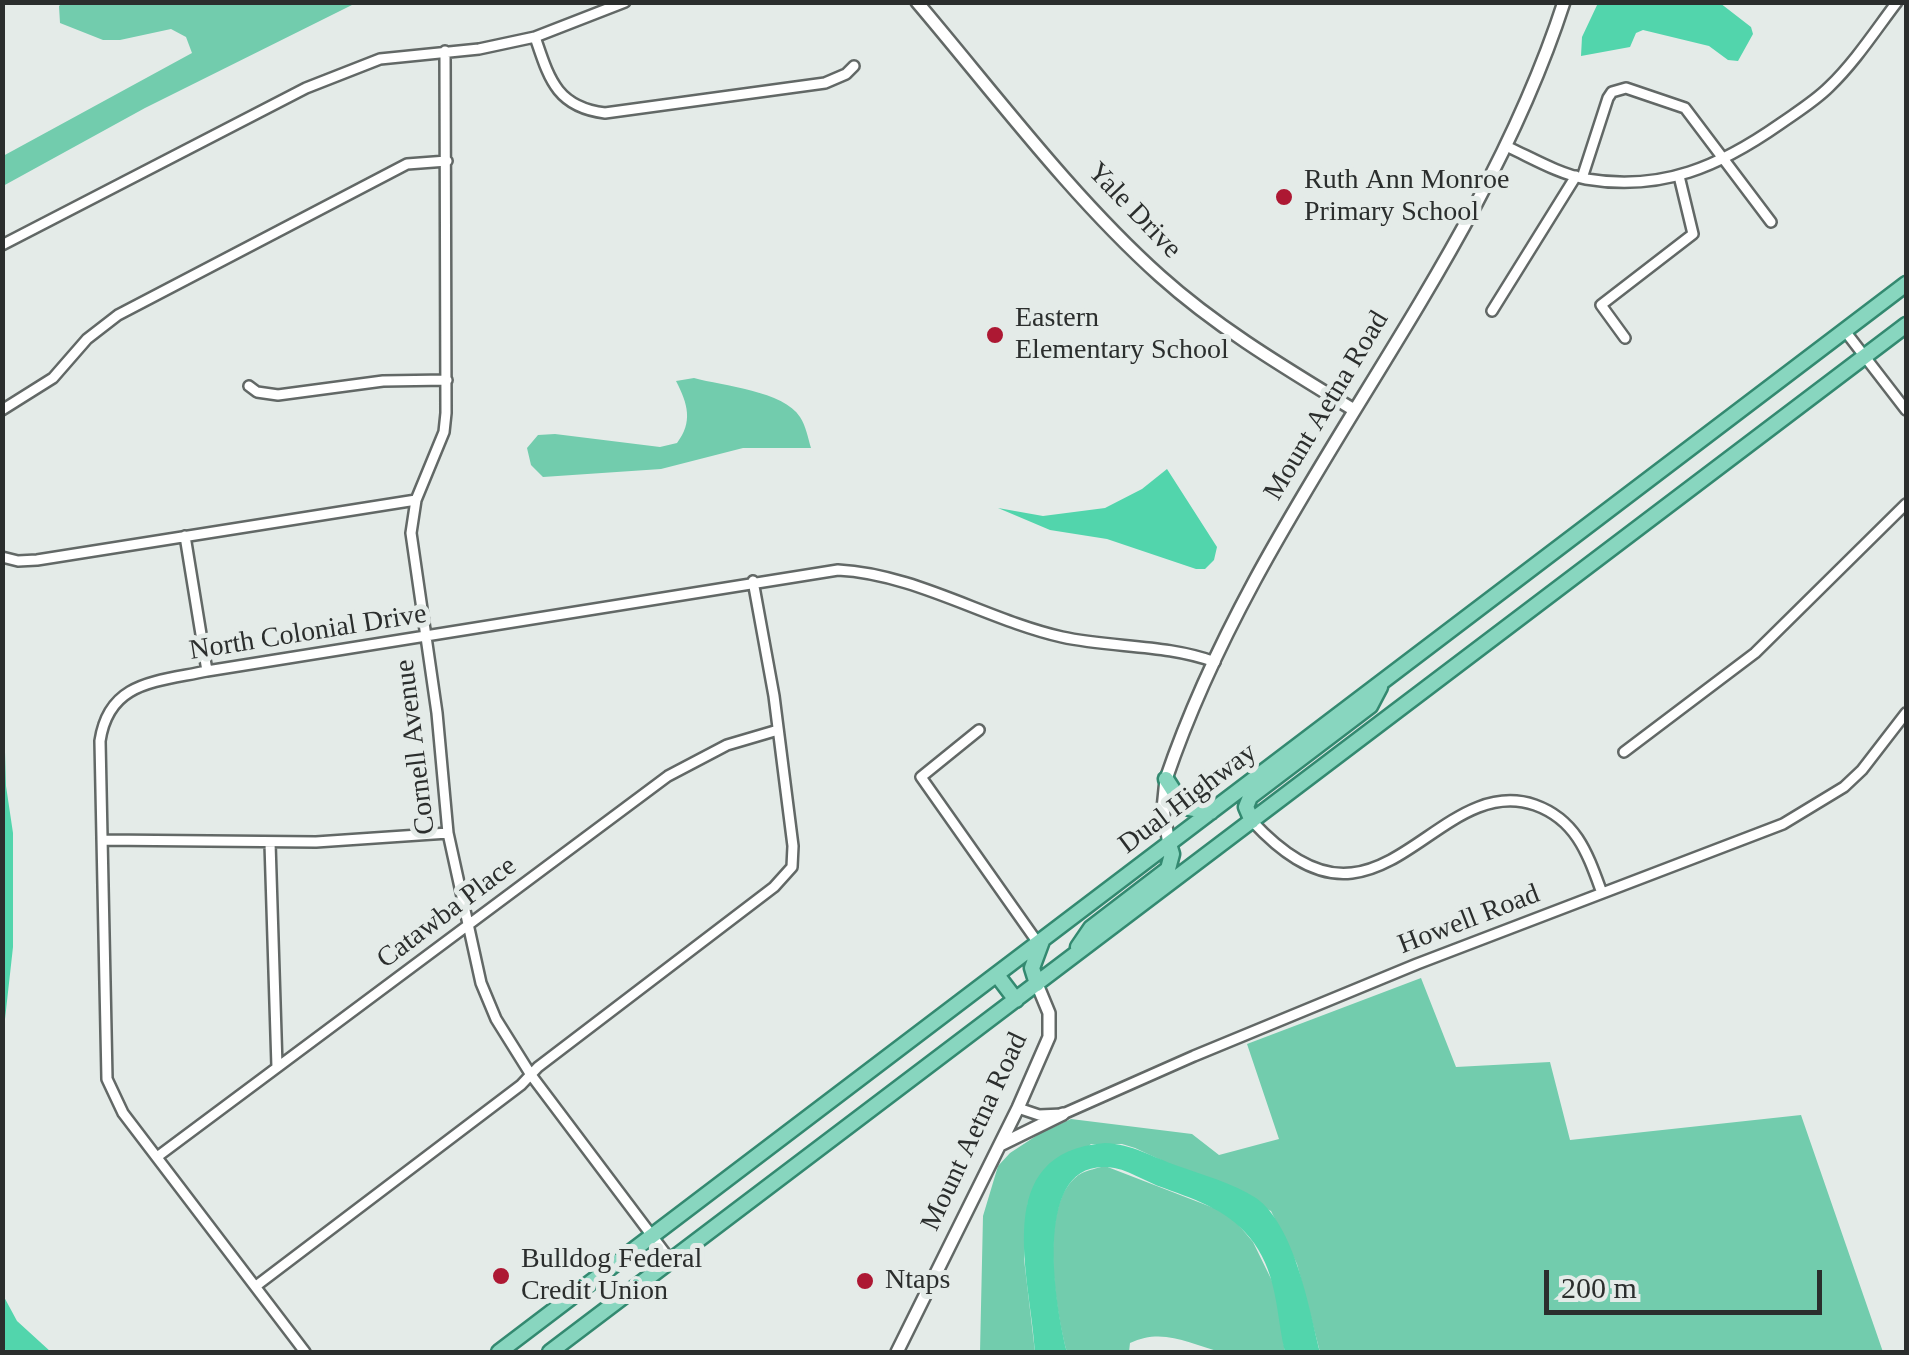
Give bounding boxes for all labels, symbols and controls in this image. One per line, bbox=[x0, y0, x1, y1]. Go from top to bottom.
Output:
street label: Yale Drive bbox=[1080, 156, 1188, 266]
place label: Ruth Ann Monroe Primary School bbox=[1304, 164, 1509, 230]
marker: Ruth Ann Monroe Primary School bbox=[1273, 186, 1295, 208]
place label: Eastern Elementary School bbox=[1015, 302, 1229, 368]
street label: Mount Aetna Road bbox=[1257, 305, 1397, 507]
marker: Eastern Elementary School bbox=[984, 324, 1006, 346]
street label: North Colonial Drive bbox=[187, 598, 429, 668]
street label: Cornell Avenue bbox=[389, 658, 443, 836]
street label: Dual Highway bbox=[1112, 736, 1264, 862]
street label: Catawba Place bbox=[371, 850, 523, 976]
street label: Howell Road bbox=[1394, 878, 1544, 962]
street label: Mount Aetna Road bbox=[914, 1028, 1036, 1236]
place label: Bulldog Federal Credit Union bbox=[521, 1243, 702, 1309]
scale bar bbox=[1549, 1250, 1826, 1312]
place label: Ntaps bbox=[885, 1264, 950, 1298]
marker: Bulldog Federal Credit Union bbox=[490, 1265, 512, 1287]
marker: Ntaps bbox=[854, 1270, 876, 1292]
text: 200 m bbox=[1561, 1271, 1637, 1304]

